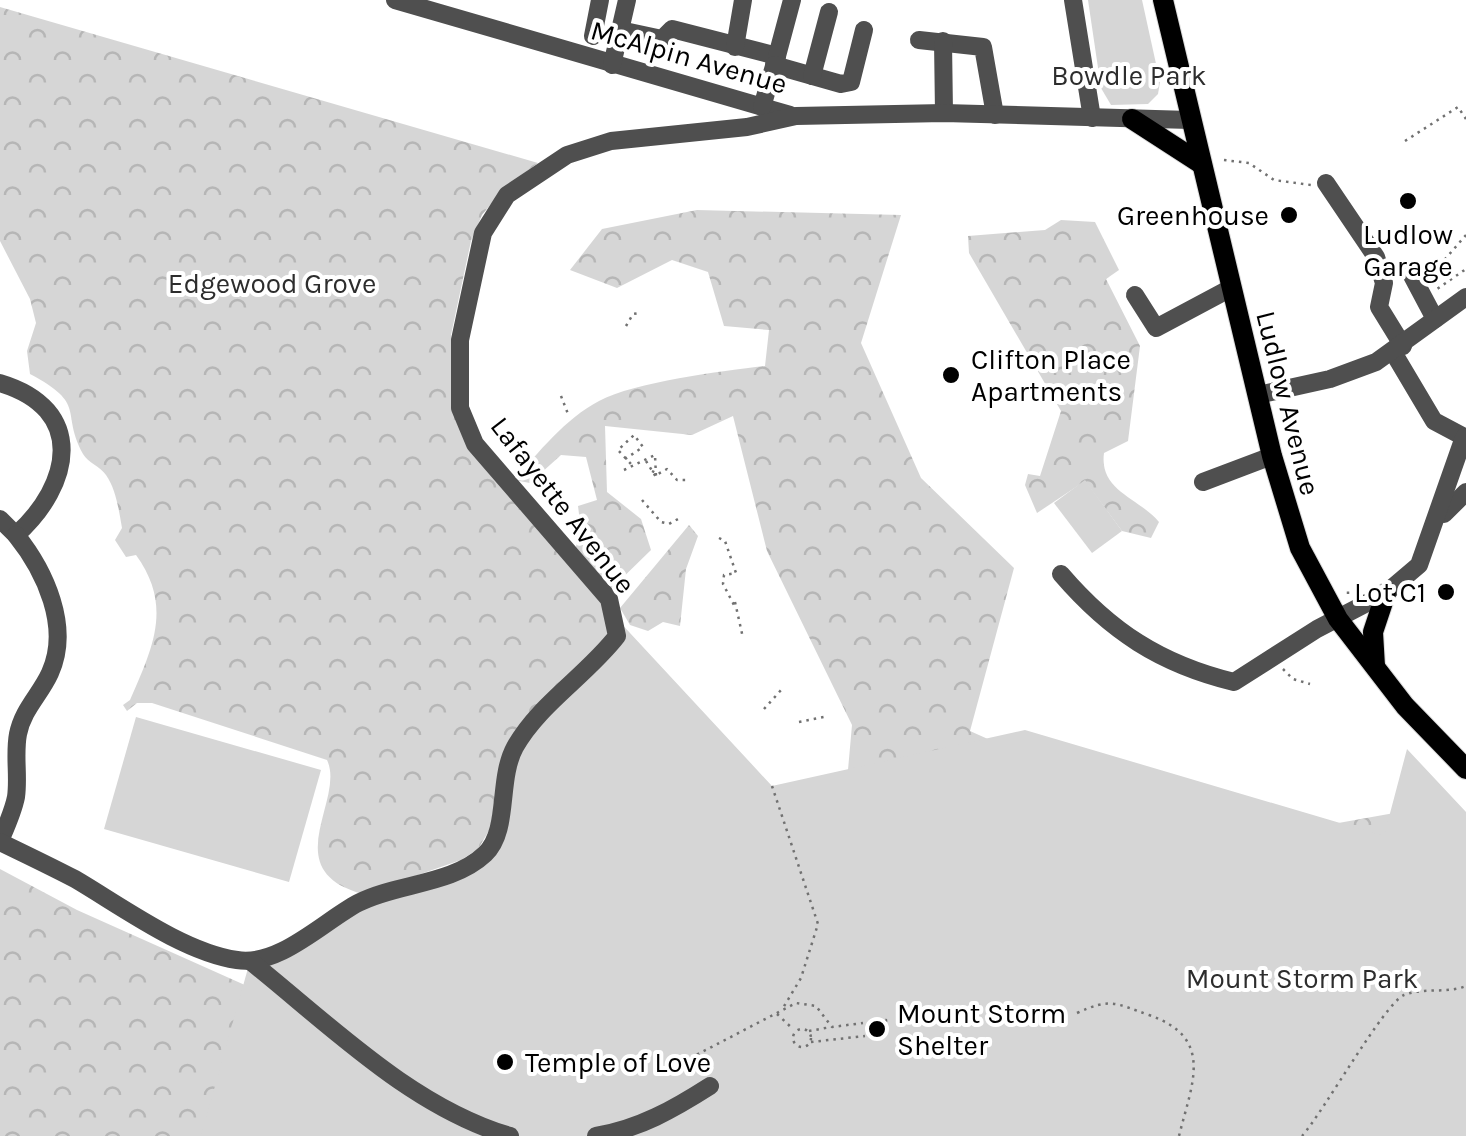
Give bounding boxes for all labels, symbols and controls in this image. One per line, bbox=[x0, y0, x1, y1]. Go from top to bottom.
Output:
street label: McAlpin Avenue bbox=[587, 13, 791, 101]
park label: Bowdle Park bbox=[1051, 59, 1207, 92]
marker: Ludlow Garage bbox=[1397, 190, 1419, 212]
place label: Greenhouse bbox=[1117, 199, 1269, 232]
marker: Greenhouse bbox=[1278, 204, 1300, 226]
place label: Ludlow Garage bbox=[1363, 218, 1453, 283]
park label: Edgewood Grove bbox=[168, 267, 376, 300]
street label: Ludlow Avenue bbox=[1249, 307, 1327, 499]
place label: Clifton Place Apartments bbox=[971, 343, 1131, 408]
marker: Clifton Place Apartments bbox=[940, 364, 962, 386]
street label: Lafayette Avenue bbox=[484, 410, 642, 600]
place label: Lot C1 bbox=[1354, 576, 1426, 609]
marker: Lot C1 bbox=[1435, 581, 1457, 603]
park label: Mount Storm Park bbox=[1186, 962, 1418, 995]
place label: Mount Storm Shelter bbox=[897, 997, 1066, 1062]
marker: Mount Storm Shelter bbox=[866, 1018, 888, 1040]
place label: Temple of Love bbox=[525, 1046, 711, 1079]
marker: Temple of Love bbox=[494, 1051, 516, 1073]

